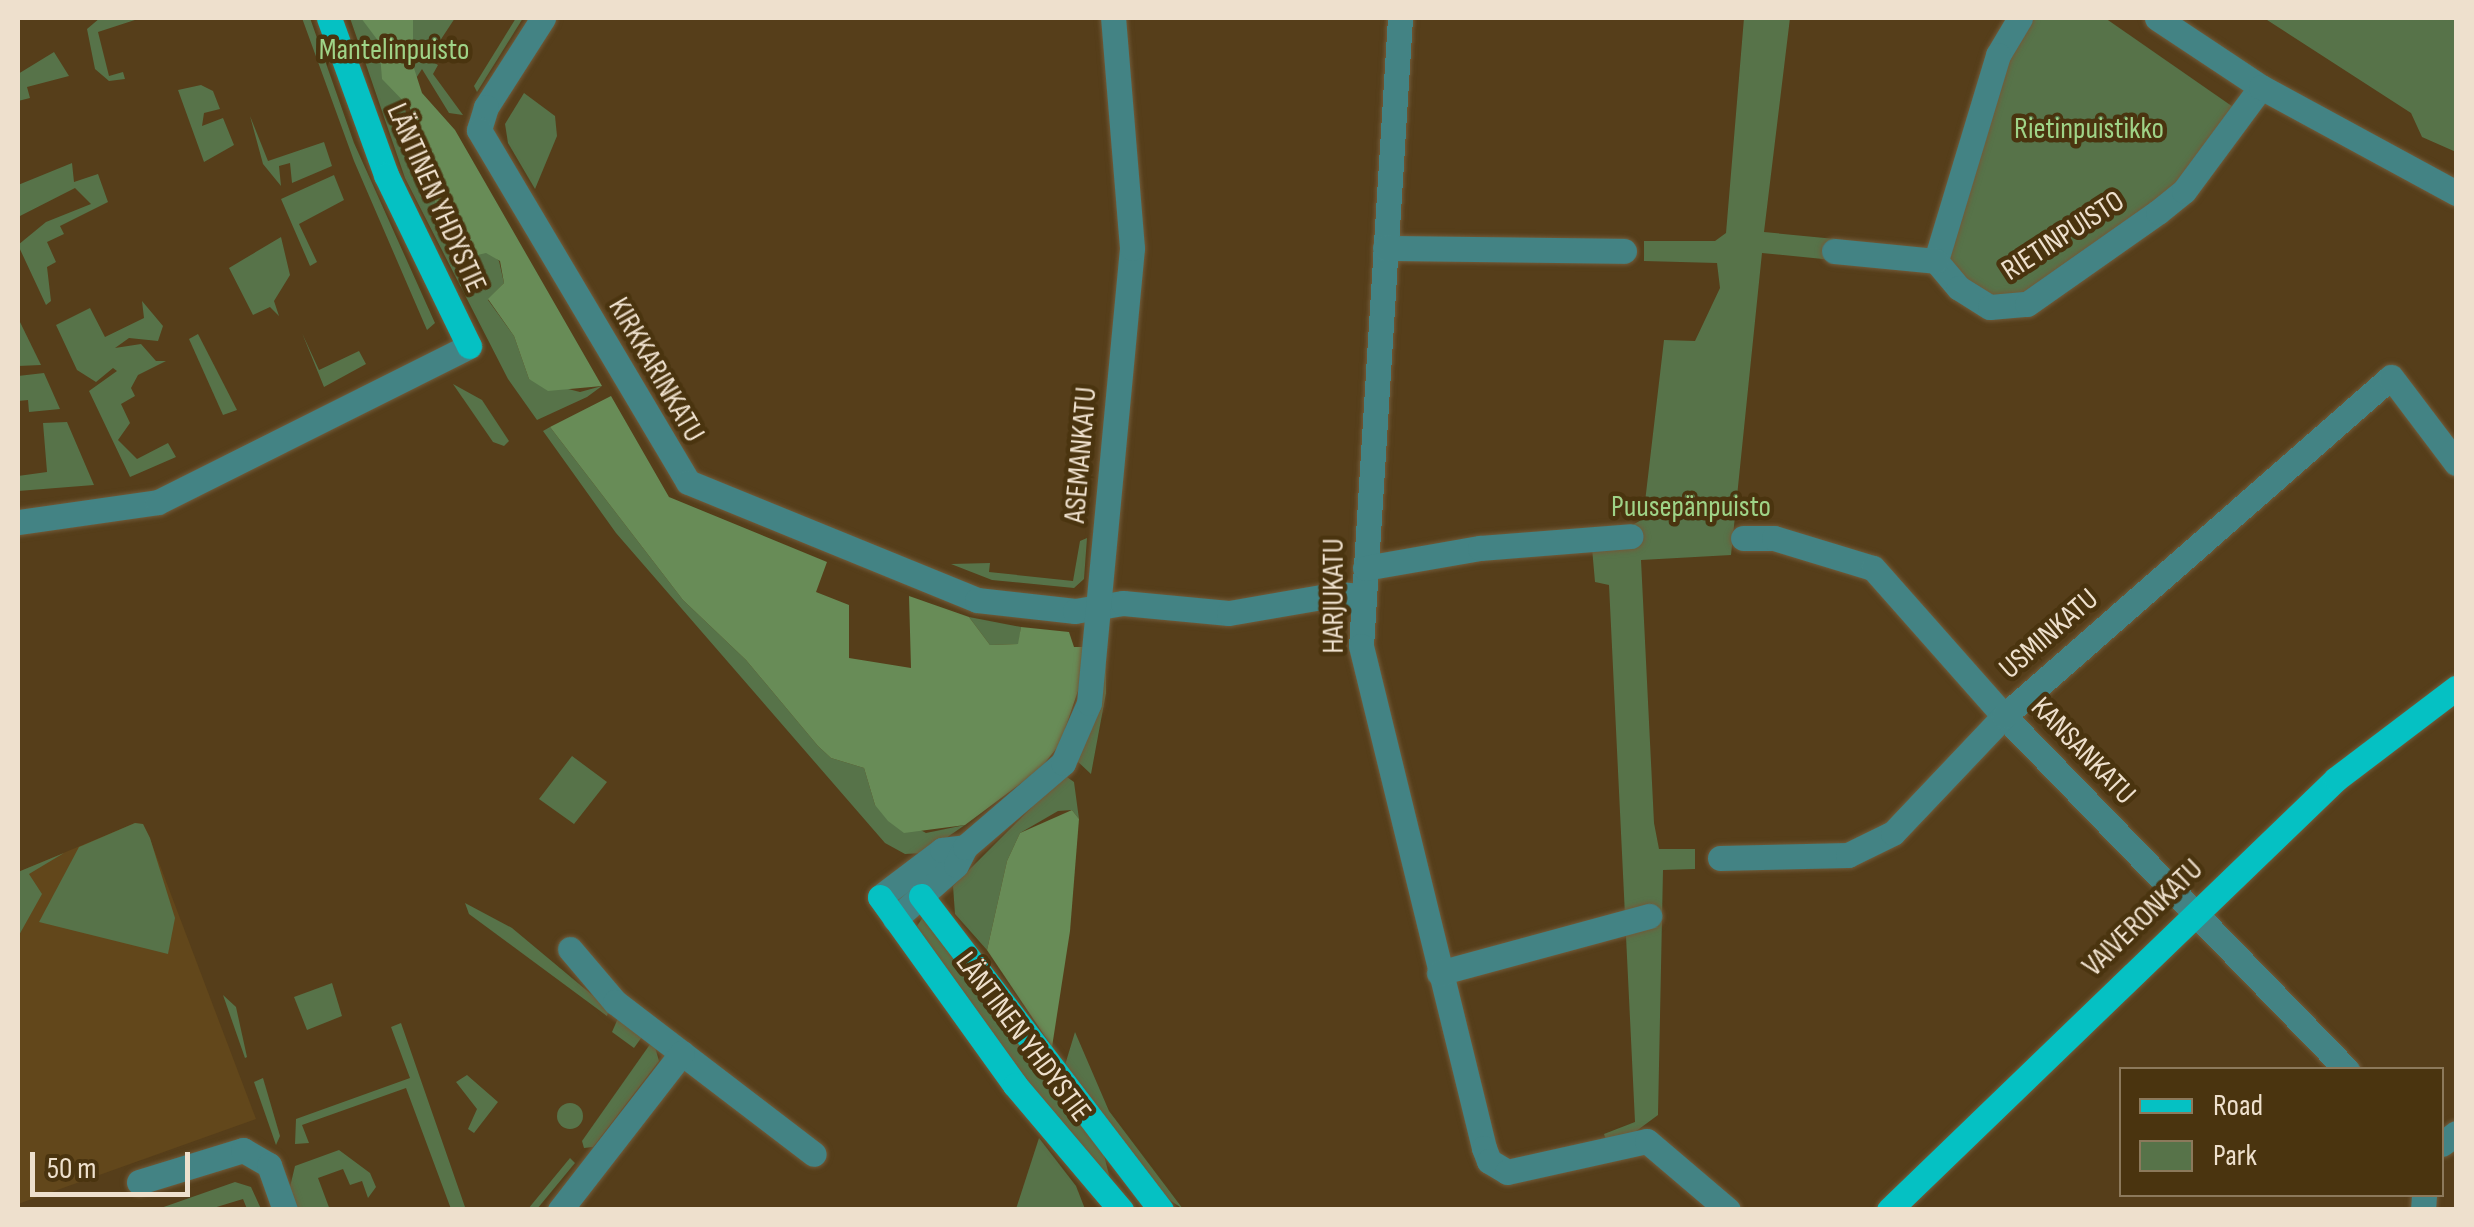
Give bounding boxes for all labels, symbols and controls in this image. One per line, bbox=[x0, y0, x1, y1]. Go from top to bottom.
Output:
park label: Mantelinpuisto bbox=[319, 32, 469, 68]
street label: LÄNTINEN YHDYSTIE bbox=[378, 98, 494, 298]
park label: Rietinpuistikko bbox=[2014, 111, 2164, 147]
street label: RIETINPUISTO bbox=[1995, 183, 2131, 289]
street label: KIRKKARINKATU bbox=[600, 291, 712, 449]
street label: ASEMANKATU bbox=[1057, 386, 1105, 524]
park label: Puusepänpuisto bbox=[1611, 489, 1771, 525]
street label: HARJUKATU bbox=[1316, 538, 1352, 654]
street label: USMINKATU bbox=[1992, 581, 2106, 687]
street label: KANSANKATU bbox=[2023, 690, 2143, 812]
street label: VAIVERONKATU bbox=[2075, 852, 2211, 984]
street label: LÄNTINEN YHDYSTIE bbox=[948, 945, 1098, 1129]
legend bbox=[2119, 1067, 2444, 1197]
text: Road bbox=[2213, 1088, 2263, 1124]
scale bar bbox=[35, 1132, 195, 1194]
text: Park bbox=[2213, 1138, 2257, 1174]
text: 50 m bbox=[47, 1151, 96, 1187]

